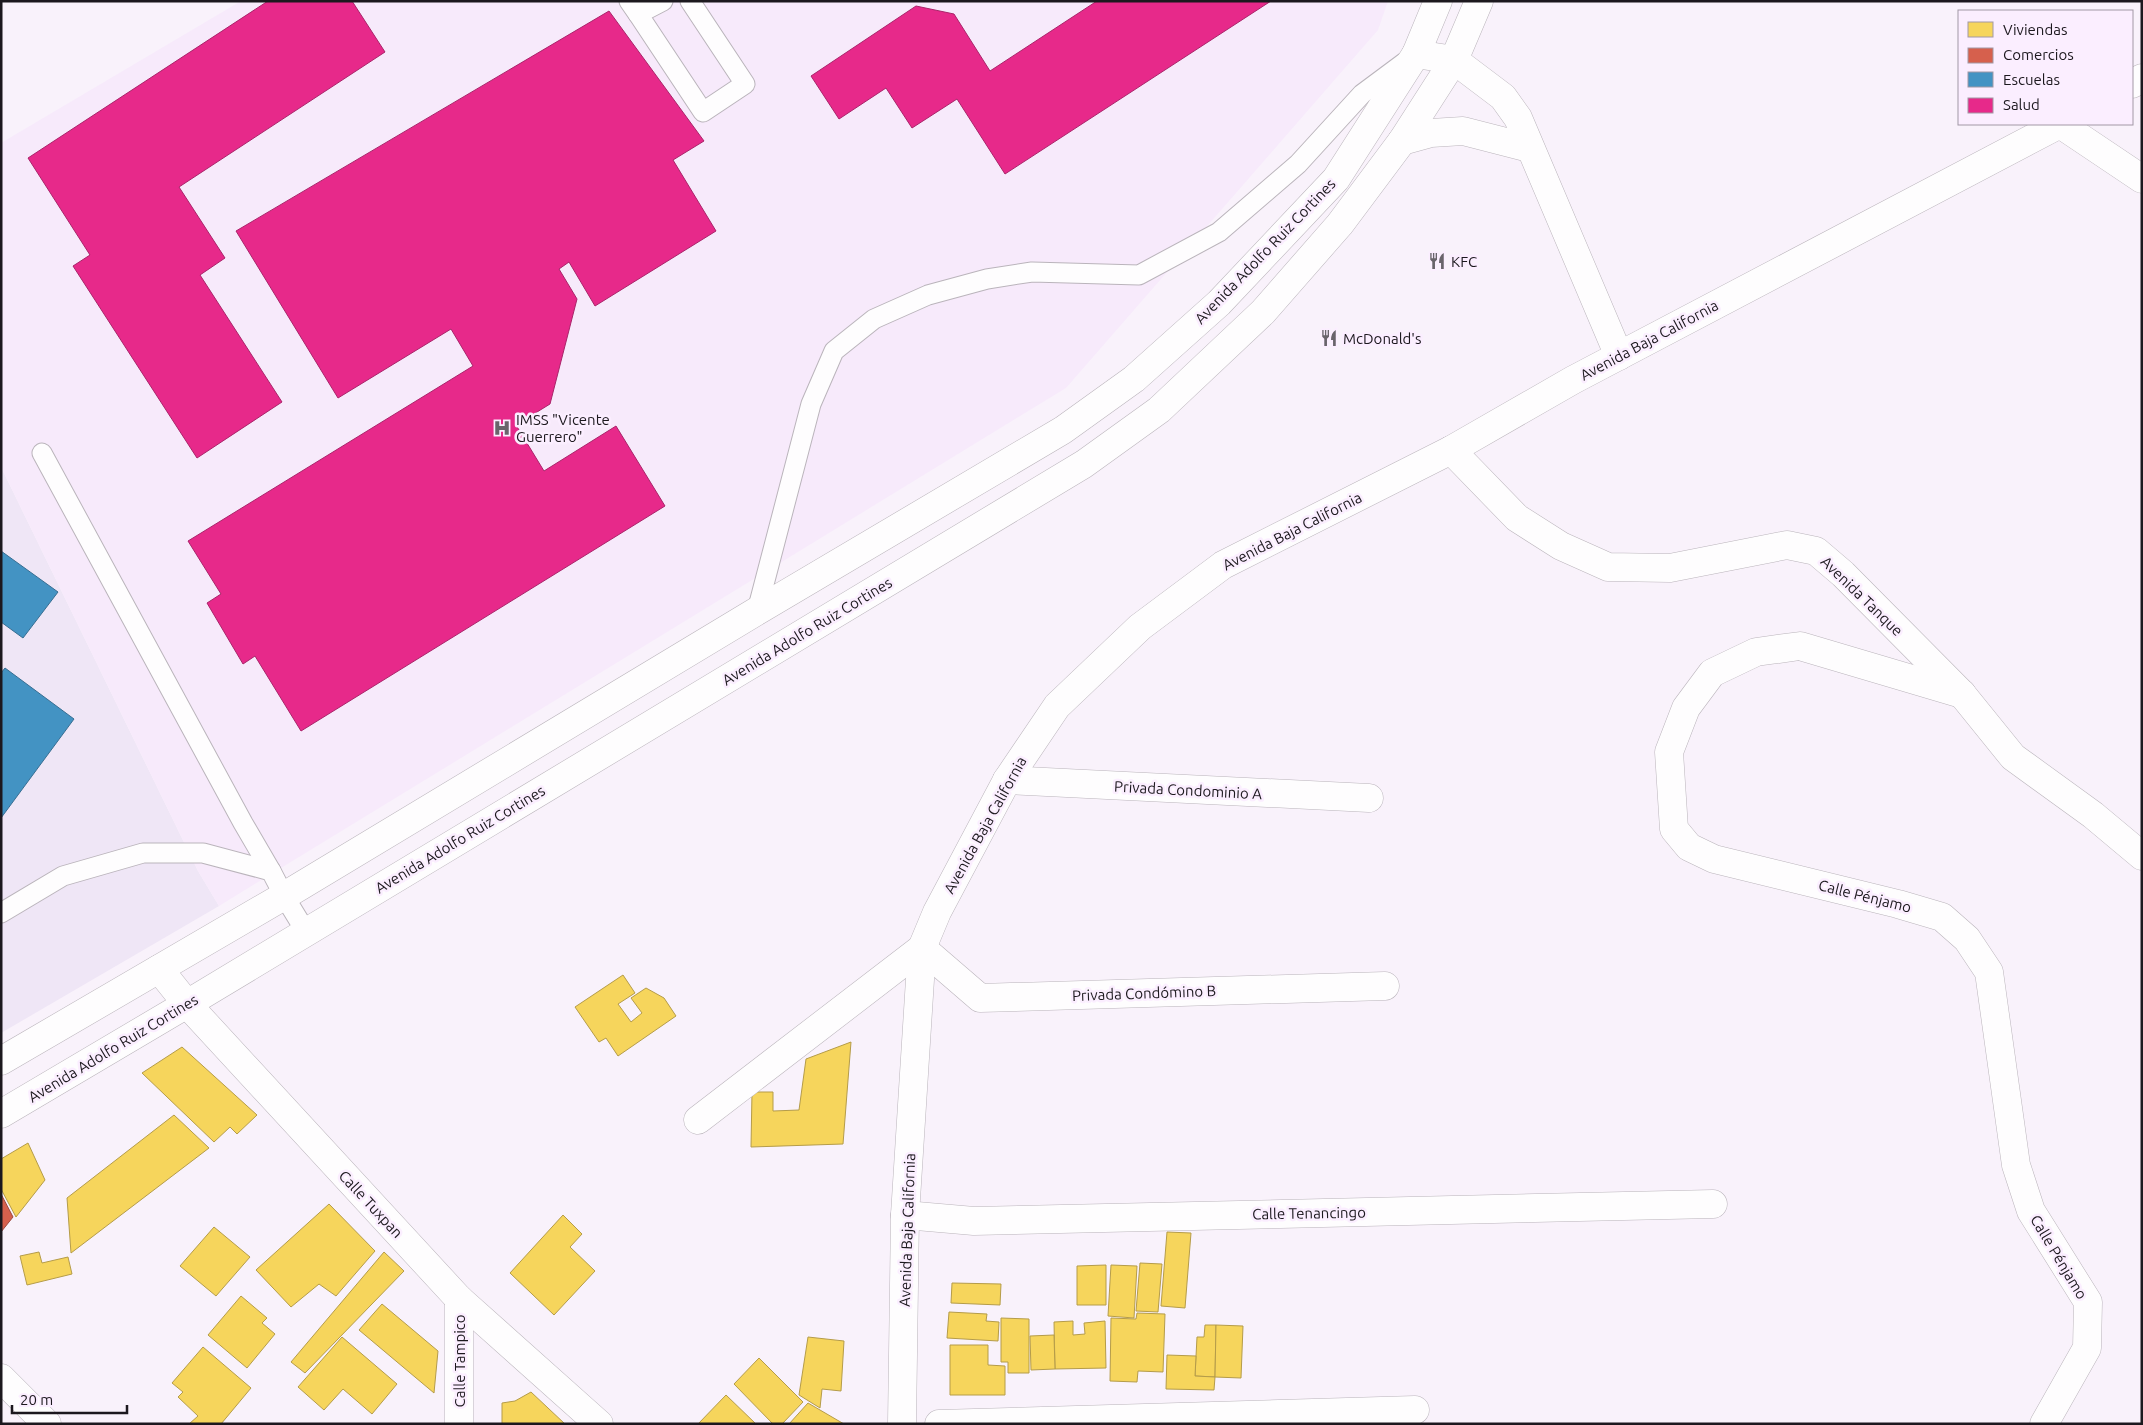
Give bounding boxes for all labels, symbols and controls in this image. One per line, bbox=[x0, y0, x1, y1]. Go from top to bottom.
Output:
legend bbox=[1958, 10, 2133, 125]
text: Viviendas bbox=[2003, 21, 2067, 38]
text: Comercios bbox=[2003, 46, 2074, 63]
text: Escuelas bbox=[2003, 71, 2060, 88]
text: Salud bbox=[2003, 96, 2040, 113]
street label: Avenida Adolfo Ruiz Cortines bbox=[1191, 175, 1339, 327]
restaurant icon: KFC bbox=[1427, 251, 1447, 271]
place label: KFC bbox=[1451, 253, 1477, 270]
street label: Avenida Baja California bbox=[1577, 296, 1721, 384]
restaurant icon: McDonald's bbox=[1319, 328, 1339, 348]
place label: McDonald's bbox=[1343, 330, 1421, 347]
place label: IMSS "Vicente Guerrero" bbox=[516, 411, 610, 445]
hospital icon: IMSS "Vicente Guerrero" bbox=[492, 418, 512, 438]
street label: Avenida Baja California bbox=[1220, 489, 1364, 573]
street label: Avenida Tanque bbox=[1818, 553, 1906, 639]
street label: Avenida Adolfo Ruiz Cortines bbox=[719, 574, 895, 688]
street label: Avenida Baja California bbox=[940, 754, 1030, 896]
street label: Privada Condominio A bbox=[1114, 778, 1263, 802]
street label: Avenida Adolfo Ruiz Cortines bbox=[372, 782, 548, 896]
street label: Calle Pénjamo bbox=[1817, 876, 1913, 916]
street label: Privada Condómino B bbox=[1072, 982, 1216, 1004]
street label: Avenida Adolfo Ruiz Cortines bbox=[25, 991, 201, 1105]
street label: Avenida Baja California bbox=[896, 1153, 918, 1307]
street label: Calle Tuxpan bbox=[336, 1167, 406, 1241]
street label: Calle Tenancingo bbox=[1252, 1204, 1366, 1222]
street label: Calle Pénjamo bbox=[2027, 1212, 2091, 1302]
street label: Calle Tampico bbox=[451, 1314, 468, 1408]
scale bar bbox=[12, 1382, 128, 1414]
text: 20 m bbox=[20, 1391, 53, 1408]

